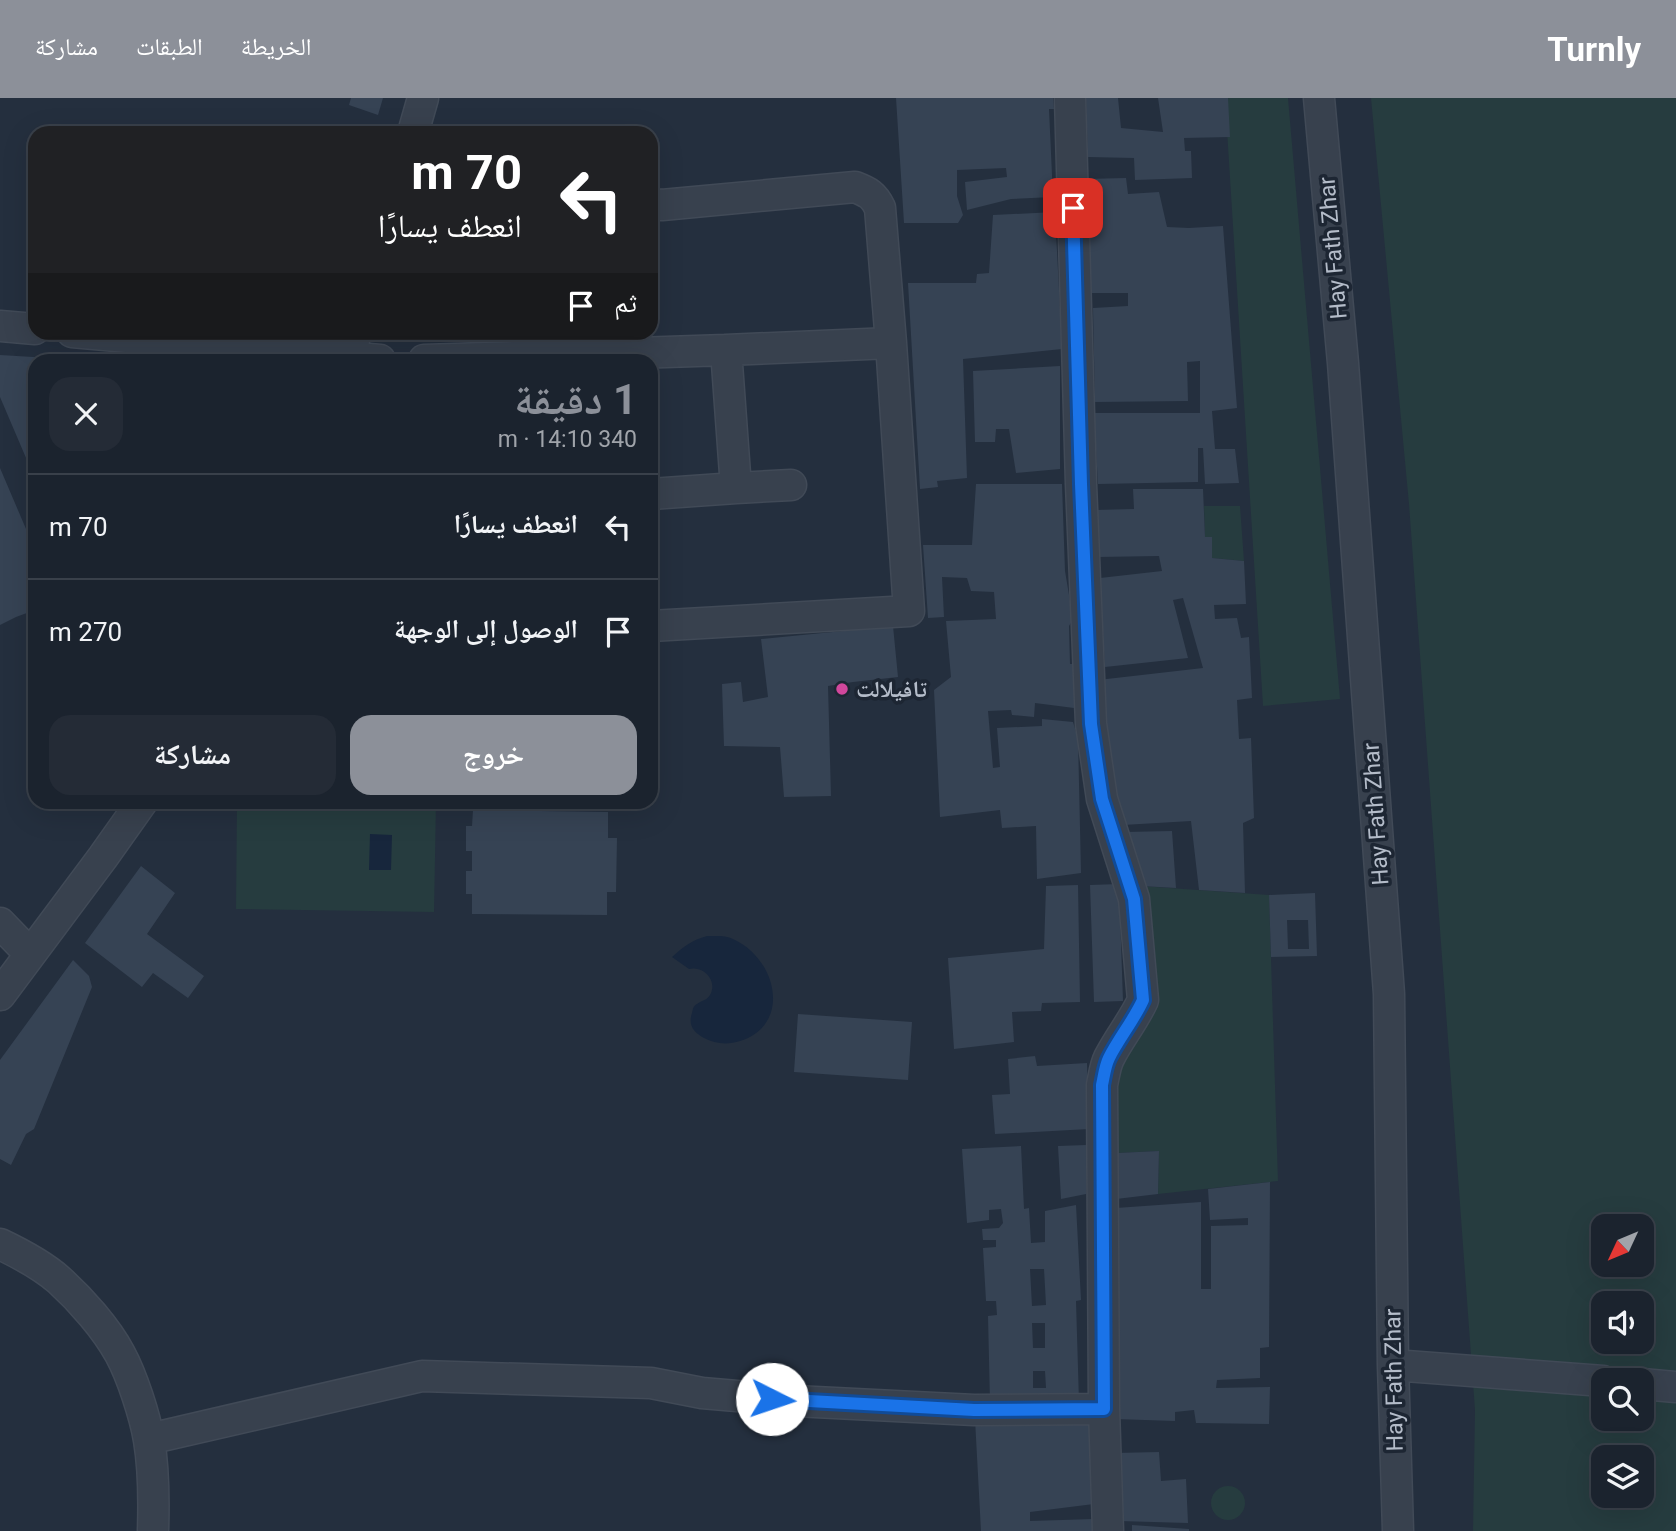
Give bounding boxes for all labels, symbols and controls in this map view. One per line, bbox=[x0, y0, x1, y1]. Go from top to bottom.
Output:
text: Turnly bbox=[1547, 30, 1641, 69]
text: مشاركة bbox=[35, 33, 98, 61]
text: الطبقات bbox=[136, 33, 203, 61]
text: الخريطة bbox=[241, 33, 311, 61]
text: 70 m bbox=[411, 144, 522, 201]
icon: left bbox=[546, 154, 637, 245]
street label: Hay Fath Zhar bbox=[1313, 175, 1353, 320]
pin bbox=[1043, 178, 1103, 238]
icon: arrive bbox=[1054, 189, 1092, 227]
text: انعطف يسارًا bbox=[378, 207, 522, 245]
icon: arrive bbox=[562, 287, 600, 325]
text: ثم bbox=[614, 288, 637, 318]
text: 1 دقيقة bbox=[514, 375, 637, 424]
button: close bbox=[49, 377, 123, 451]
text: 340 m · 14:10 bbox=[498, 426, 637, 453]
icon: left bbox=[599, 508, 637, 546]
text: انعطف يسارًا bbox=[454, 509, 578, 539]
text: 70 m bbox=[49, 512, 108, 542]
icon: arrive bbox=[599, 613, 637, 651]
text: الوصول إلى الوجهة bbox=[394, 614, 578, 644]
text: 270 m bbox=[49, 617, 122, 647]
place label: تافيلالت bbox=[856, 676, 928, 703]
marker: تافيلالت bbox=[834, 681, 850, 697]
button: مشاركة bbox=[49, 715, 336, 795]
button: خروج bbox=[350, 715, 637, 795]
street label: Hay Fath Zhar bbox=[1358, 742, 1394, 886]
north arrow bbox=[1591, 1214, 1654, 1278]
map controls bbox=[1591, 1214, 1654, 1508]
button: sound bbox=[1591, 1291, 1654, 1354]
street label: Hay Fath Zhar bbox=[1379, 1308, 1409, 1452]
position arrow bbox=[735, 1362, 809, 1436]
button: search bbox=[1591, 1368, 1654, 1431]
button: layers bbox=[1591, 1445, 1654, 1508]

